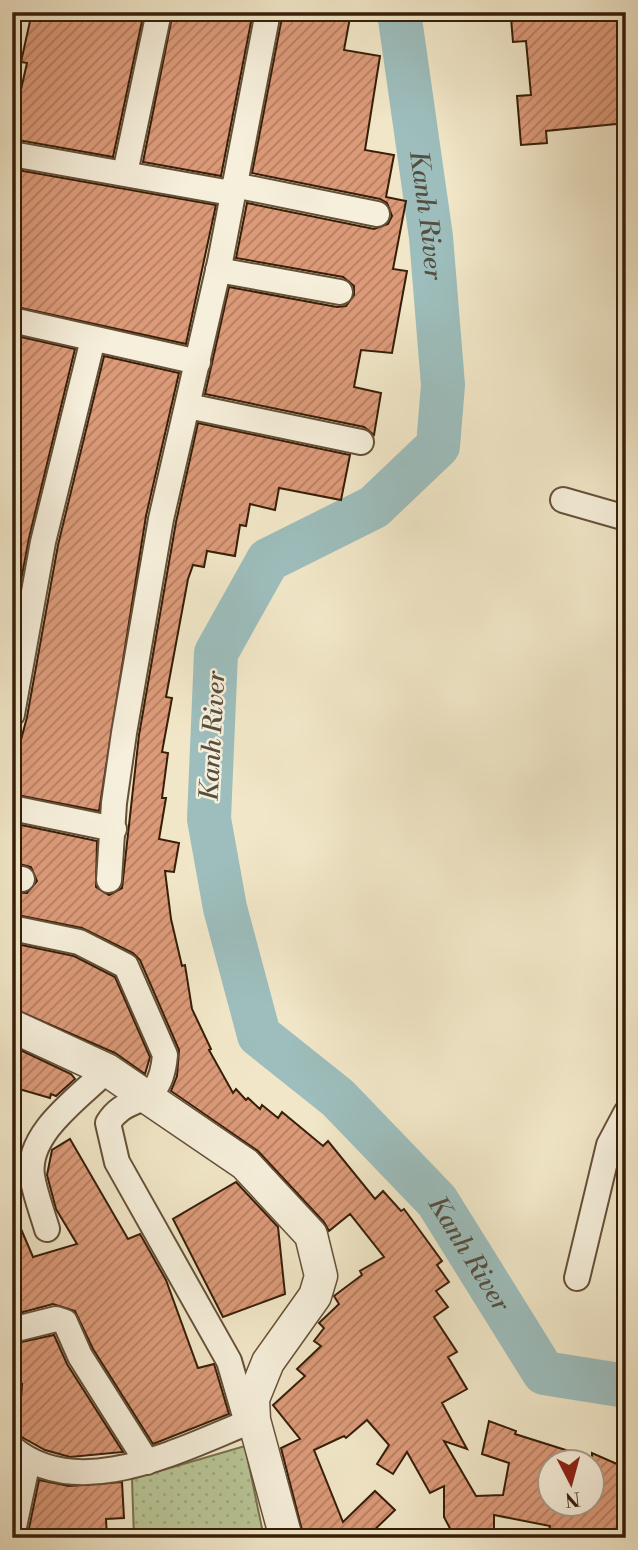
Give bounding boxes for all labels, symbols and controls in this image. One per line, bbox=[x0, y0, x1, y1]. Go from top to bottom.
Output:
water label: Kanh River bbox=[402, 148, 449, 282]
water label: Kanh River bbox=[194, 669, 232, 802]
water label: Kanh River bbox=[421, 1190, 517, 1318]
north arrow bbox=[536, 1448, 606, 1518]
text: N bbox=[564, 1486, 581, 1512]

